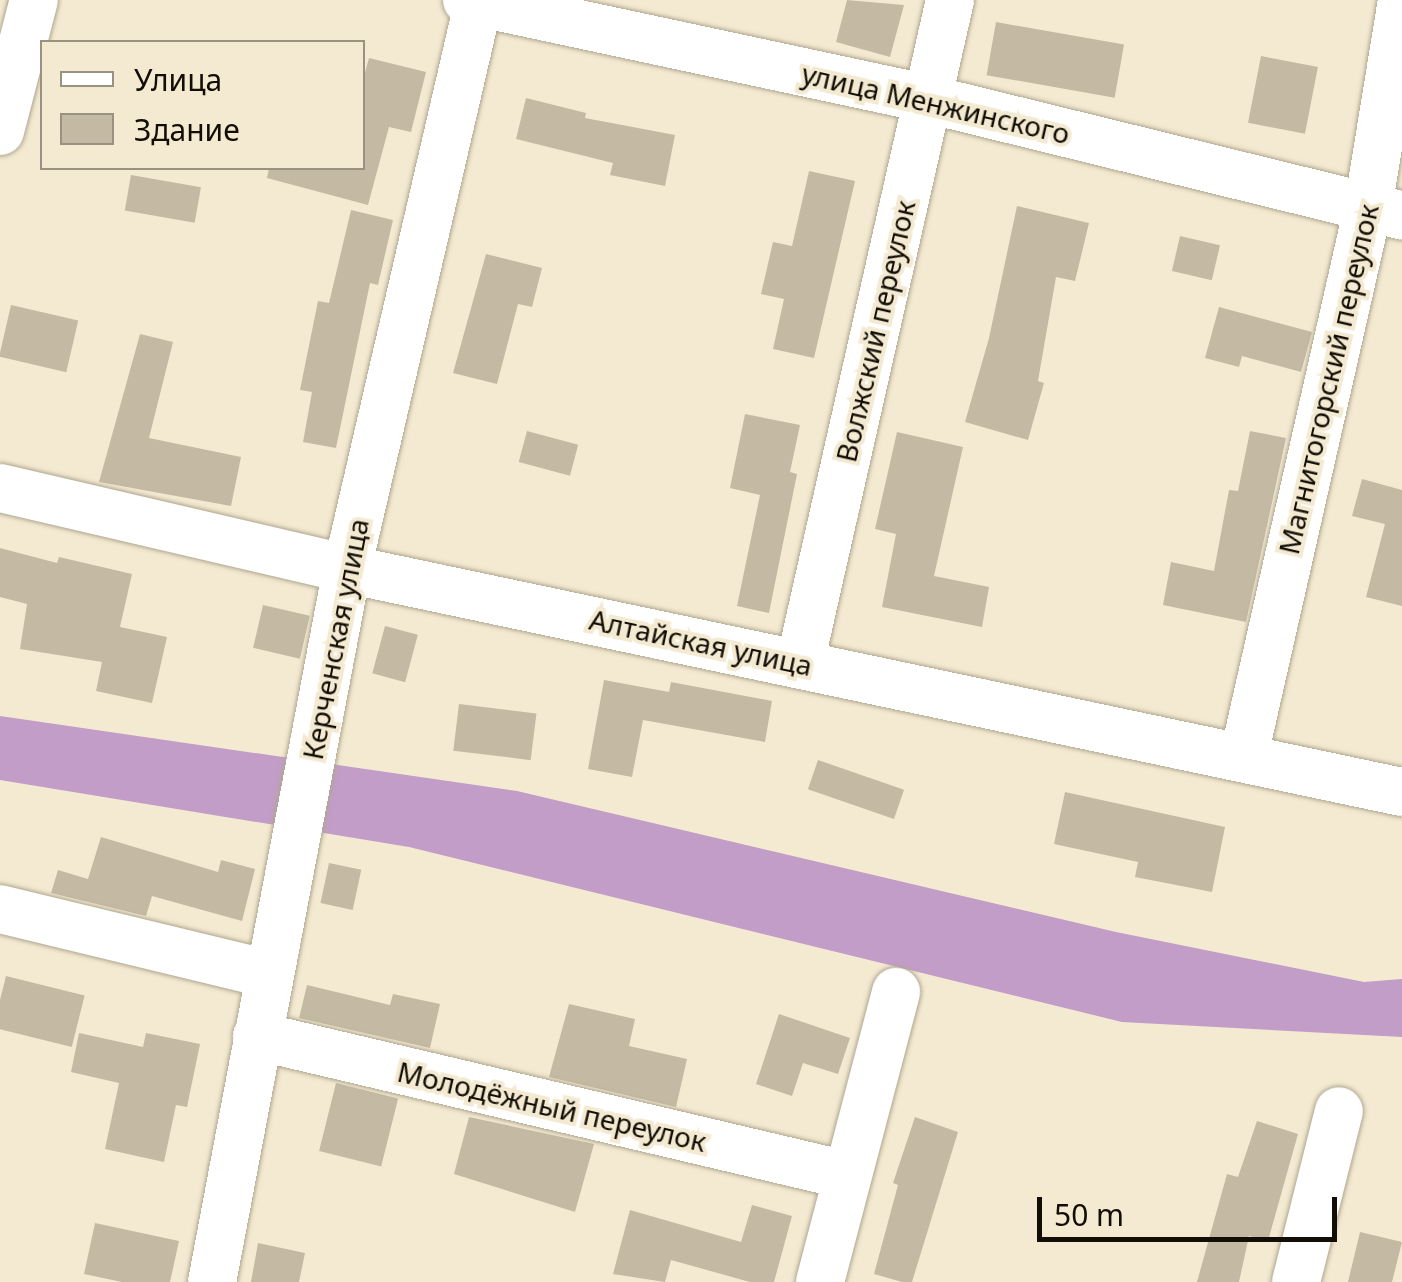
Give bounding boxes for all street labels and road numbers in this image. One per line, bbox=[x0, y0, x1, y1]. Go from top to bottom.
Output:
street label: улица Менжинского bbox=[799, 56, 1073, 150]
street label: Волжский переулок bbox=[829, 197, 921, 465]
street label: Магнитогорский переулок bbox=[1271, 201, 1385, 557]
street label: Керченская улица bbox=[295, 516, 375, 762]
street label: Алтайская улица bbox=[587, 602, 815, 682]
street label: Молодёжный переулок bbox=[394, 1054, 710, 1158]

